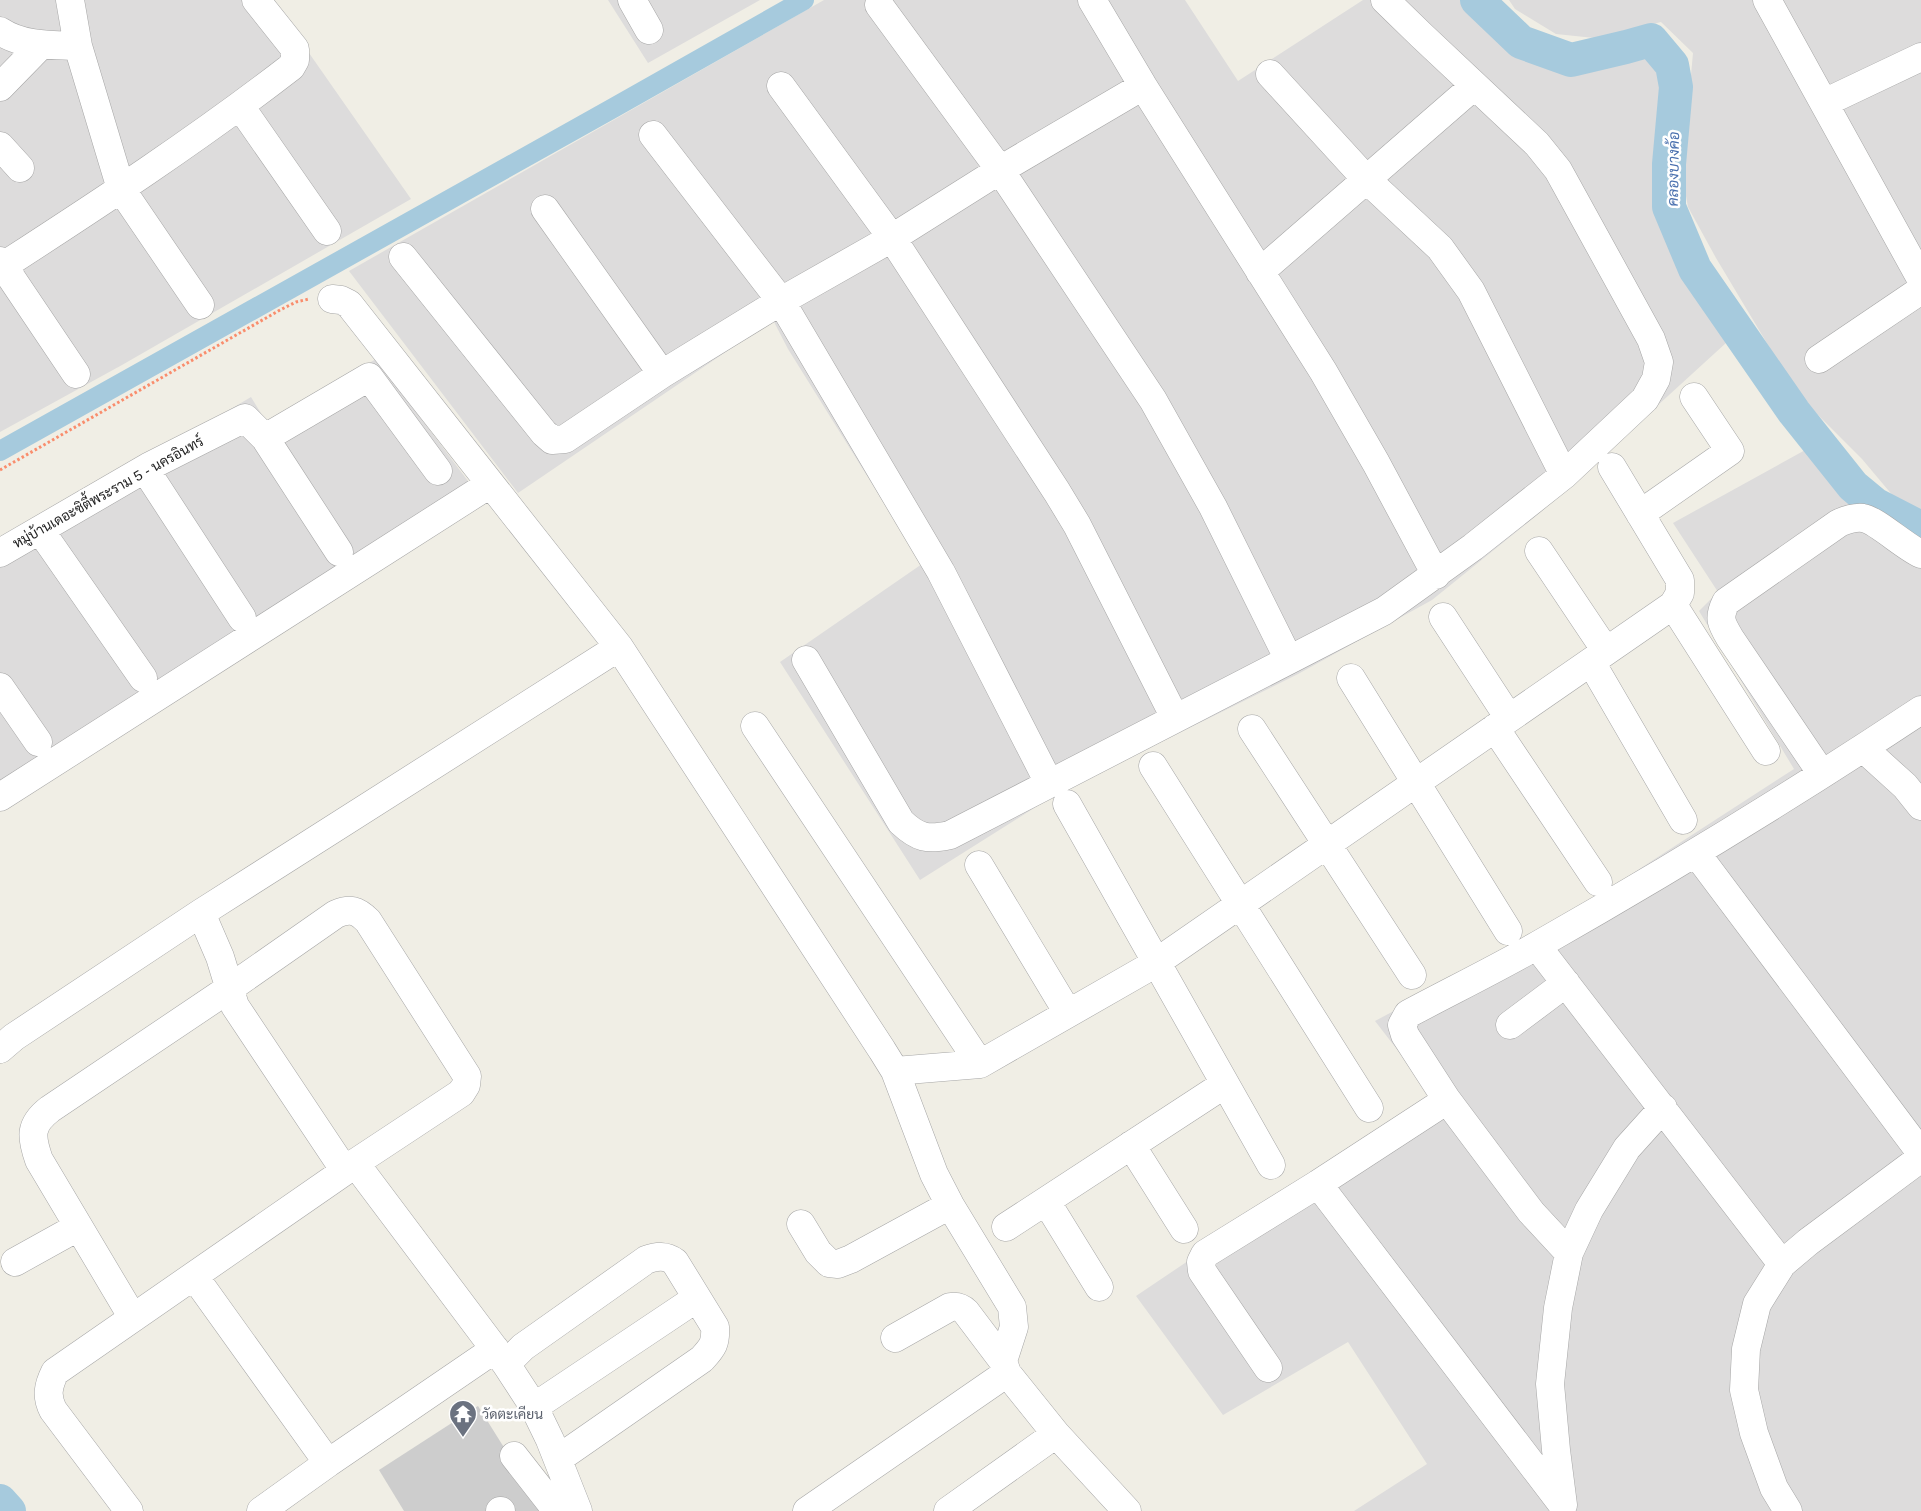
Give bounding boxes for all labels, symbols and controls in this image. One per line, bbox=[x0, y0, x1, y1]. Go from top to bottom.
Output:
water label: คลองบางค้อ bbox=[1663, 131, 1682, 207]
street label: หมู่บ้านเดอะซิตี้พระราม 5 - นครอินทร์ bbox=[8, 429, 207, 553]
temple icon: วัดตะเคียน bbox=[448, 1399, 478, 1438]
place label: วัดตะเคียน bbox=[482, 1405, 543, 1422]

